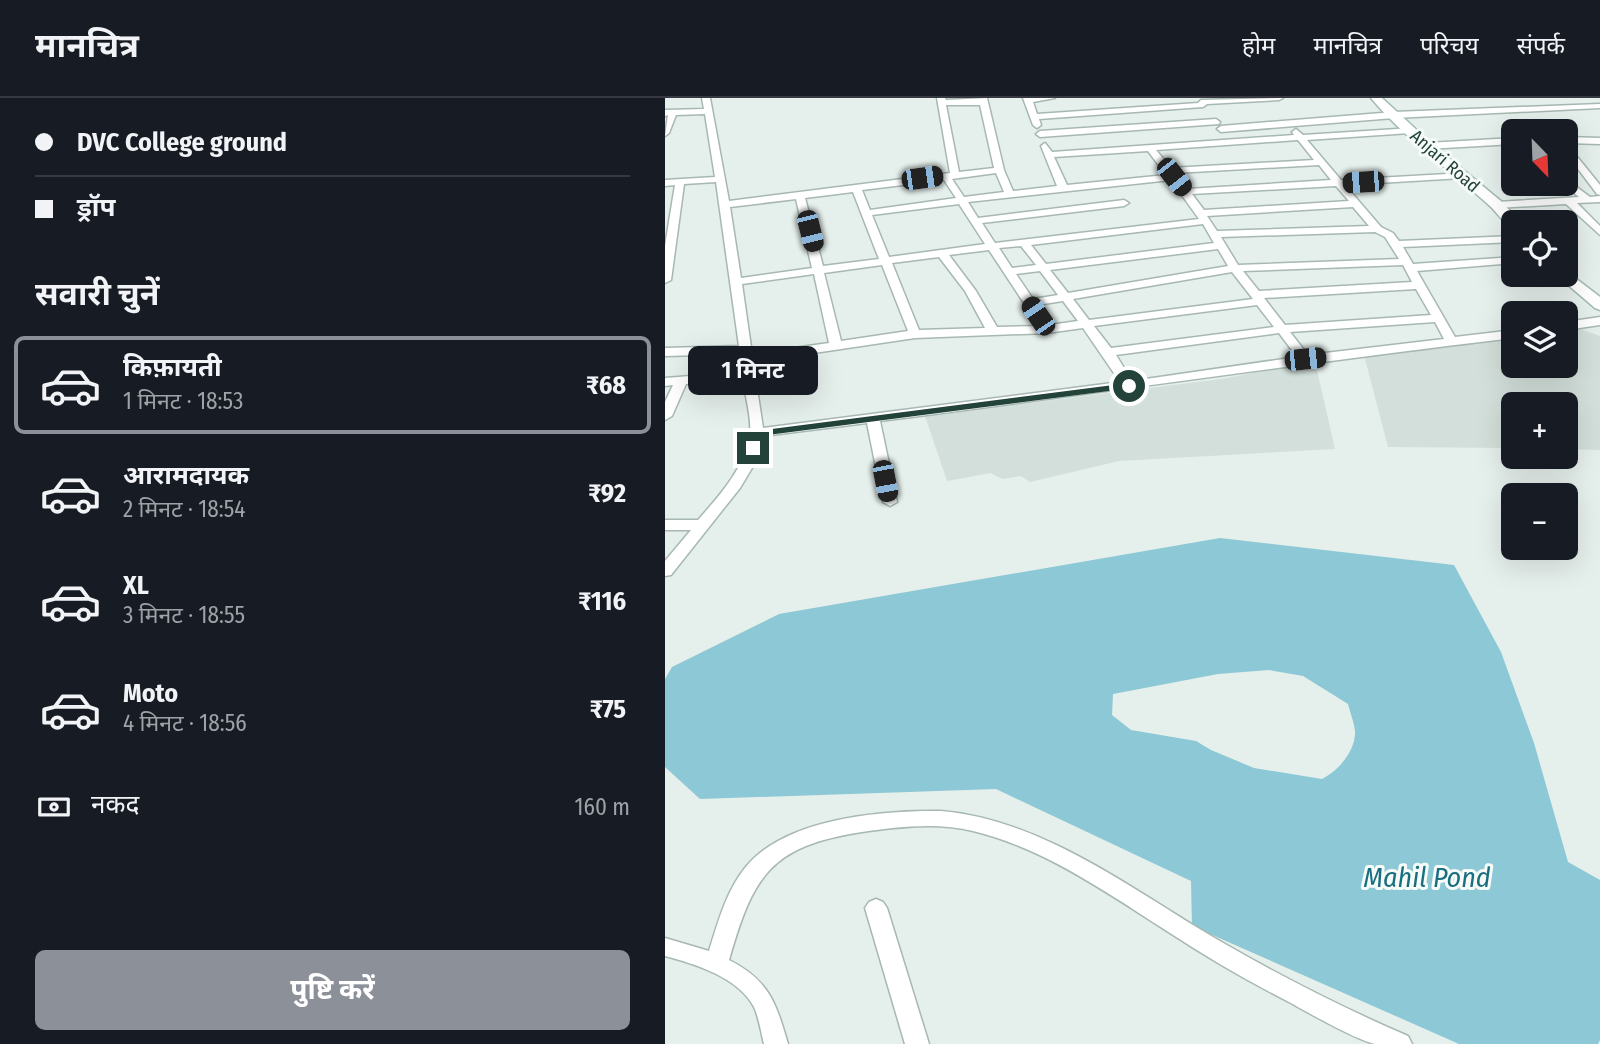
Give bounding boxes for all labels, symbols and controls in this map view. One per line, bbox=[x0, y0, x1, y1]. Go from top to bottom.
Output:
text: मानचित्र bbox=[35, 26, 139, 66]
text: होम bbox=[1242, 32, 1275, 60]
text: मानचित्र bbox=[1313, 32, 1382, 60]
text: परिचय bbox=[1420, 32, 1479, 60]
text: संपर्क bbox=[1517, 32, 1565, 60]
north arrow bbox=[1501, 119, 1579, 196]
map controls bbox=[1501, 119, 1578, 560]
street label: Anjari Road bbox=[1406, 125, 1484, 197]
text: DVC College ground bbox=[77, 127, 287, 158]
car bbox=[1153, 154, 1196, 200]
car bbox=[900, 165, 945, 191]
car bbox=[1342, 170, 1385, 194]
text: ड्रॉप bbox=[77, 192, 115, 223]
car bbox=[795, 208, 826, 254]
button: locate bbox=[1501, 210, 1578, 287]
text: सवारी चुनें bbox=[35, 275, 159, 313]
car bbox=[1018, 293, 1059, 339]
button: layers bbox=[1501, 301, 1578, 378]
callout: 1 मिनट bbox=[688, 346, 818, 396]
car bbox=[1284, 346, 1327, 372]
text: किफ़ायती bbox=[123, 352, 222, 383]
icon: car bbox=[39, 354, 102, 417]
text: 1 मिनट bbox=[722, 356, 784, 384]
text: ₹68 bbox=[586, 370, 626, 401]
route start bbox=[1113, 370, 1145, 402]
text: 1 मिनट · 18:53 bbox=[123, 387, 243, 415]
button: + bbox=[1501, 392, 1578, 469]
route end bbox=[737, 432, 769, 464]
car bbox=[871, 458, 900, 504]
text: आरामदायक bbox=[123, 460, 249, 491]
icon: car bbox=[39, 462, 102, 525]
text: ₹92 bbox=[588, 478, 626, 509]
button: − bbox=[1501, 483, 1578, 560]
text: 2 मिनट · 18:54 bbox=[123, 495, 245, 523]
icon: car bbox=[39, 570, 102, 633]
text: XL bbox=[123, 570, 149, 601]
text: ₹116 bbox=[578, 586, 626, 617]
text: 3 मिनट · 18:55 bbox=[123, 601, 245, 629]
icon: car bbox=[39, 678, 102, 741]
text: Moto bbox=[123, 678, 178, 709]
text: ₹75 bbox=[590, 694, 626, 725]
text: 4 मिनट · 18:56 bbox=[123, 709, 247, 737]
icon: cash bbox=[35, 788, 73, 826]
text: नकद bbox=[91, 789, 139, 820]
text: 160 m bbox=[575, 793, 630, 821]
water label: Mahil Pond bbox=[1363, 861, 1491, 894]
button: पुष्टि करें bbox=[35, 950, 630, 1030]

